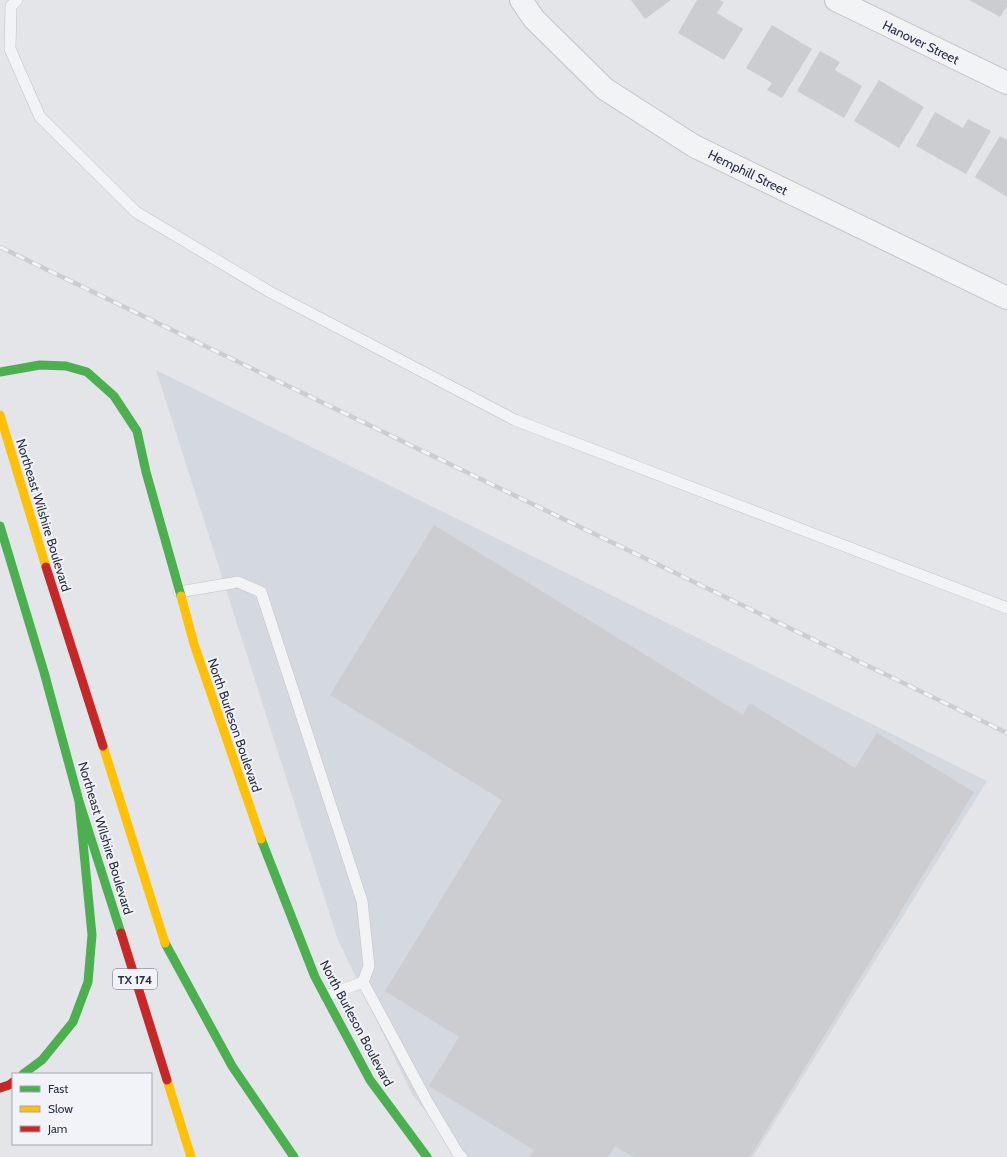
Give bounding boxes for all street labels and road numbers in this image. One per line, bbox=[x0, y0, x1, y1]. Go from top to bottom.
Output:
street label: Hanover Street bbox=[880, 17, 962, 68]
street label: Hemphill Street bbox=[706, 146, 791, 198]
street label: Northeast Wilshire Boulevard bbox=[13, 437, 75, 593]
street label: North Burleson Boulevard bbox=[205, 656, 265, 794]
street label: Northeast Wilshire Boulevard bbox=[75, 760, 137, 916]
street label: North Burleson Boulevard bbox=[317, 957, 397, 1089]
road number: TX 174 bbox=[113, 969, 157, 989]

